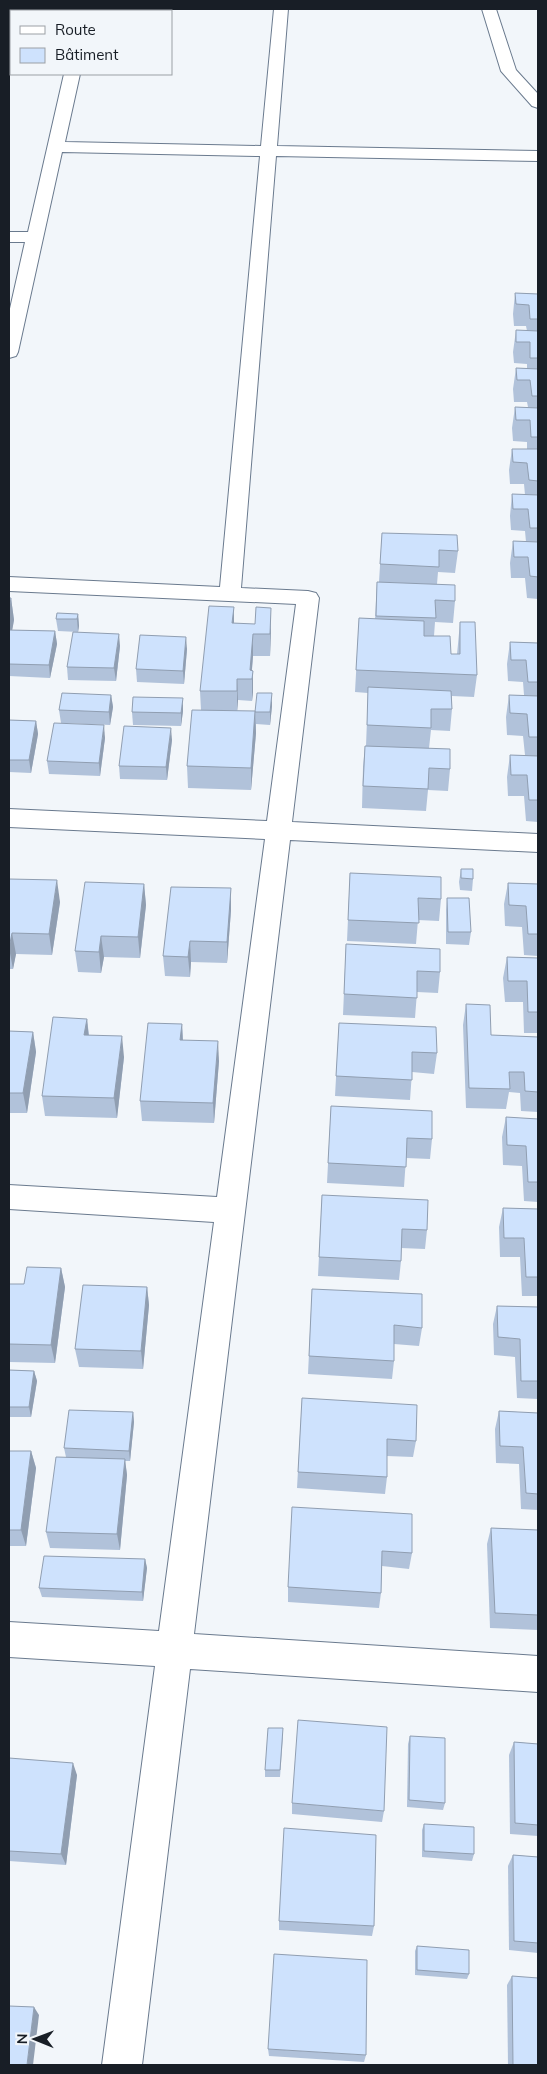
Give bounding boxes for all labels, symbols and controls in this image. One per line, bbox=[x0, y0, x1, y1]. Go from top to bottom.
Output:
legend bbox=[10, 10, 172, 75]
text: Route bbox=[55, 20, 96, 39]
text: Bâtiment bbox=[55, 45, 118, 64]
north arrow bbox=[10, 2014, 60, 2064]
text: N bbox=[13, 2033, 31, 2044]

